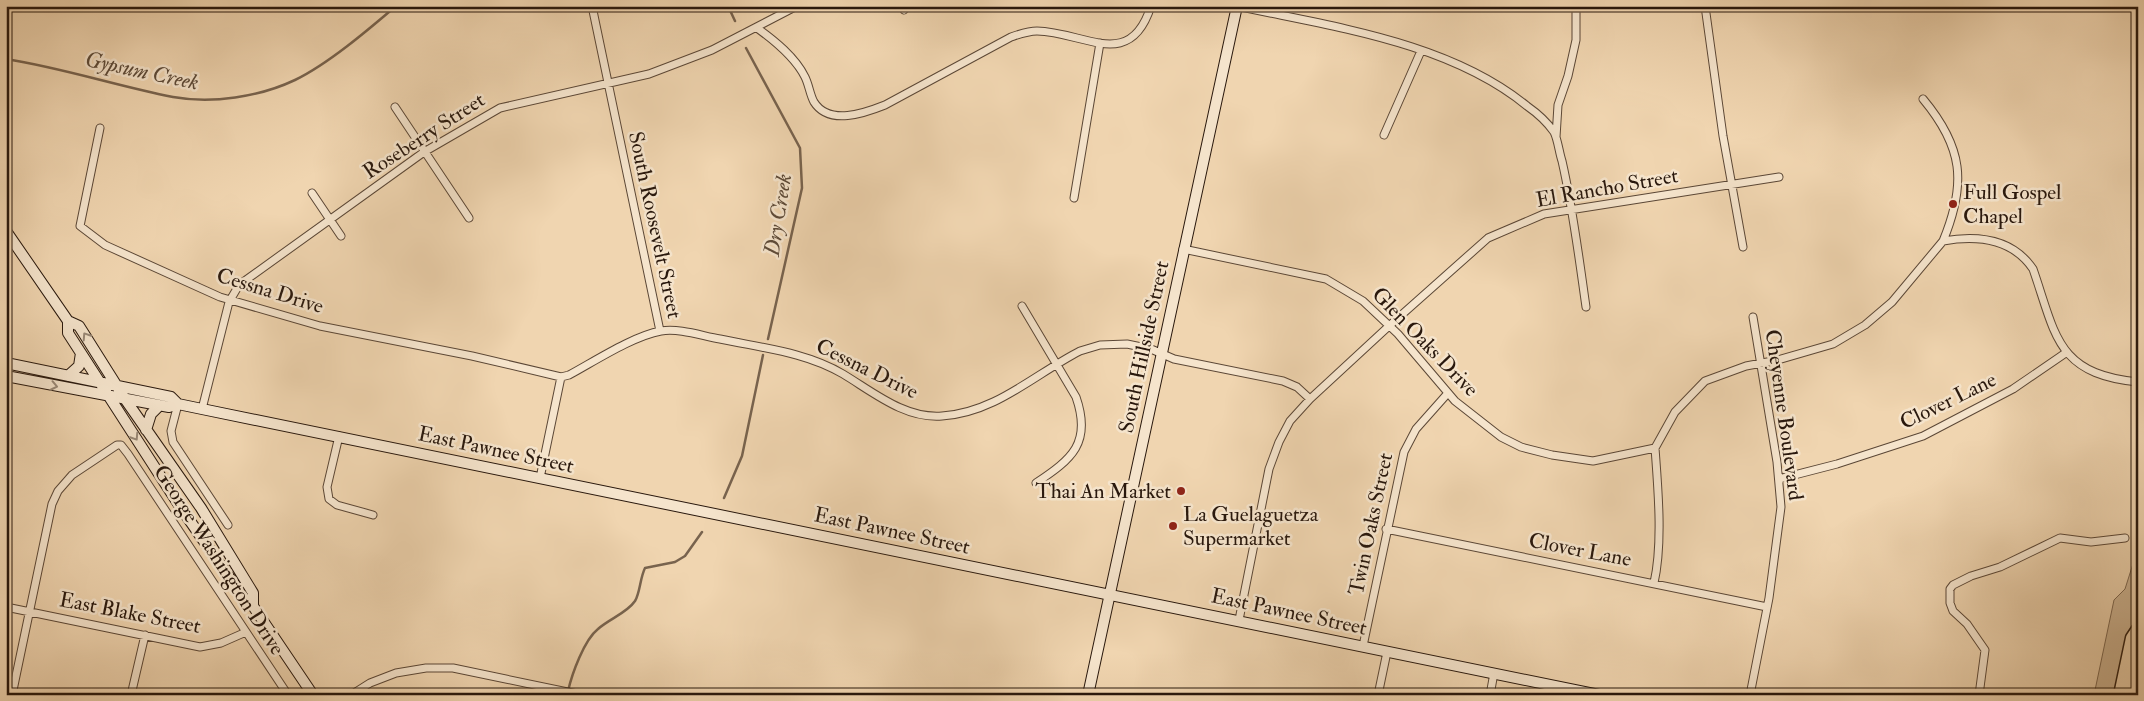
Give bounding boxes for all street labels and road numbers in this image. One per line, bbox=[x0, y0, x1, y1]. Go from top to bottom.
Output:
street label: Roseberry Street bbox=[358, 86, 490, 185]
street label: South Roosevelt Street bbox=[622, 129, 688, 321]
street label: El Rancho Street bbox=[1534, 162, 1680, 214]
street label: South Hillside Street bbox=[1113, 258, 1175, 436]
street label: Cessna Drive bbox=[213, 262, 327, 320]
street label: Glen Oaks Drive bbox=[1366, 281, 1484, 403]
street label: Cheyenne Boulevard bbox=[1759, 328, 1809, 503]
street label: Cessna Drive bbox=[811, 333, 923, 405]
street label: Clover Lane bbox=[1895, 366, 2001, 436]
street label: East Pawnee Street bbox=[416, 420, 577, 480]
street label: Twin Oaks Street bbox=[1343, 450, 1399, 598]
street label: George Washington Drive bbox=[147, 460, 291, 660]
street label: East Pawnee Street bbox=[812, 501, 973, 561]
street label: Clover Lane bbox=[1526, 527, 1634, 573]
street label: East Pawnee Street bbox=[1209, 582, 1370, 642]
street label: East Blake Street bbox=[57, 586, 203, 640]

